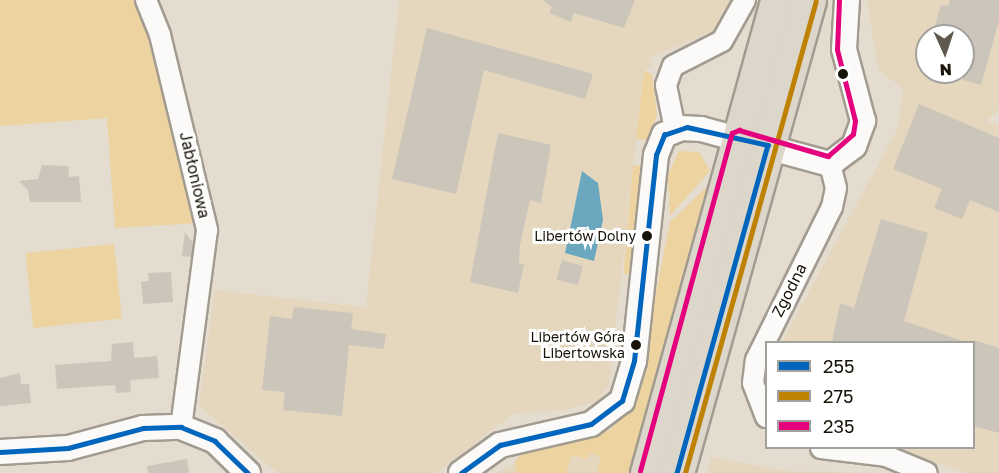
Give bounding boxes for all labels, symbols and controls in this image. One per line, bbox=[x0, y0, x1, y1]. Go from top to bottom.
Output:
north arrow bbox=[915, 24, 975, 84]
text: N bbox=[939, 60, 952, 80]
unlabelled marker bbox=[837, 68, 849, 80]
street label: Jabłoniowa bbox=[176, 130, 214, 220]
place label: Libertów Dolny bbox=[534, 228, 636, 244]
marker: Libertów Dolny bbox=[641, 230, 653, 242]
street label: Zgodna bbox=[767, 260, 811, 320]
place label: Libertów Góra Libertowska bbox=[531, 329, 625, 362]
marker: Libertów Góra Libertowska bbox=[630, 339, 642, 351]
legend bbox=[765, 341, 975, 449]
text: 255 bbox=[823, 355, 854, 377]
text: 275 bbox=[823, 385, 853, 407]
text: 235 bbox=[823, 415, 854, 437]

